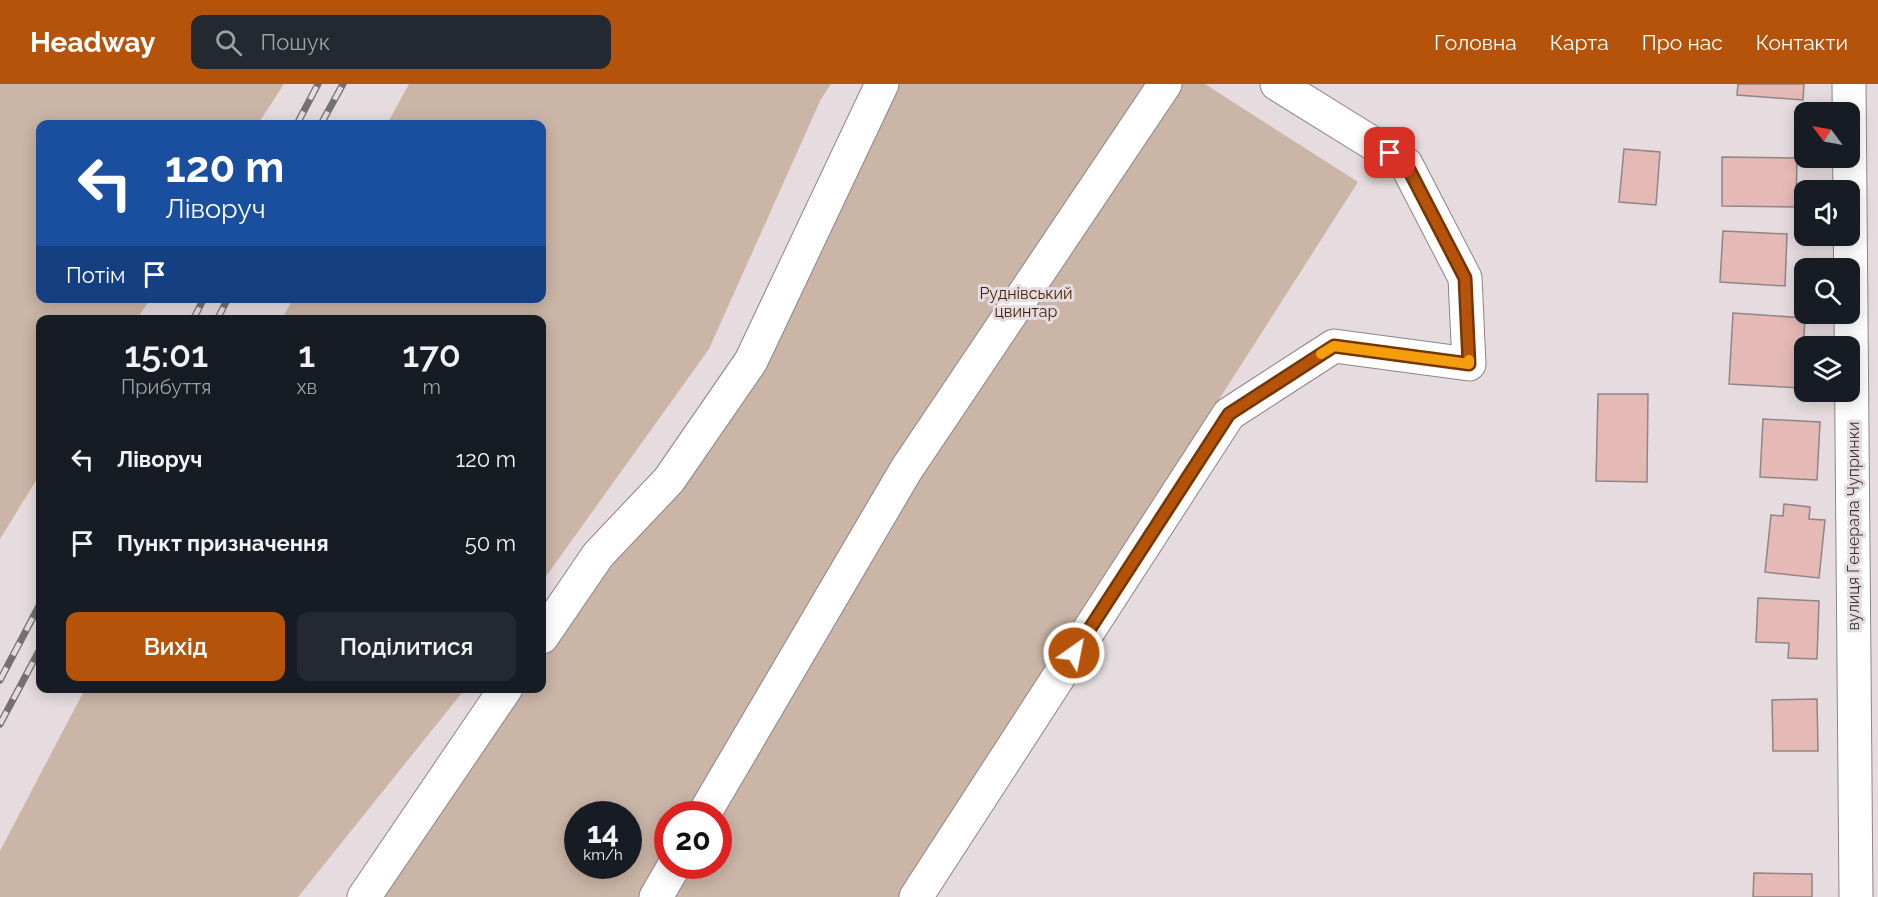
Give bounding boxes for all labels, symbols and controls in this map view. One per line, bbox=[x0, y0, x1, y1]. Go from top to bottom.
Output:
search box bbox=[191, 15, 611, 69]
text: Headway bbox=[30, 26, 155, 59]
icon: search bbox=[212, 26, 245, 59]
text: Пошук bbox=[260, 29, 330, 55]
text: Головна bbox=[1434, 30, 1517, 55]
text: Карта bbox=[1550, 30, 1609, 55]
text: Про нас bbox=[1642, 30, 1723, 55]
text: Контакти bbox=[1756, 30, 1848, 55]
north arrow bbox=[1794, 102, 1860, 168]
map controls bbox=[1794, 102, 1860, 402]
pin bbox=[1364, 127, 1415, 178]
icon: arrive bbox=[1373, 136, 1406, 169]
text: 120 m bbox=[165, 143, 284, 192]
icon: left bbox=[66, 144, 144, 222]
button: sound bbox=[1794, 180, 1860, 246]
text: Ліворуч bbox=[165, 193, 266, 224]
icon: arrive bbox=[138, 258, 171, 291]
button: search bbox=[1794, 258, 1860, 324]
text: Потім bbox=[66, 262, 126, 288]
park label: Руднівський цвинтар bbox=[979, 284, 1073, 321]
text: 15:01 bbox=[124, 333, 208, 375]
text: 1 bbox=[298, 333, 315, 375]
text: 170 bbox=[402, 333, 461, 375]
button: layers bbox=[1794, 336, 1860, 402]
text: Прибуття bbox=[121, 375, 211, 399]
text: хв bbox=[296, 375, 317, 399]
text: m bbox=[422, 375, 441, 399]
street label: вулиця Генерала Чупринки bbox=[1844, 422, 1863, 630]
icon: left bbox=[66, 443, 99, 476]
text: Ліворуч bbox=[117, 446, 202, 472]
text: 120 m bbox=[456, 446, 516, 472]
icon: arrive bbox=[66, 527, 99, 560]
text: Пункт призначення bbox=[117, 530, 329, 556]
text: 50 m bbox=[465, 530, 516, 556]
button: Вихід bbox=[66, 612, 285, 681]
button: Поділитися bbox=[297, 612, 516, 681]
position arrow bbox=[1042, 621, 1106, 685]
speed limit sign: 20 bbox=[654, 801, 732, 879]
text: 14 bbox=[587, 815, 619, 850]
text: km/h bbox=[583, 846, 623, 864]

